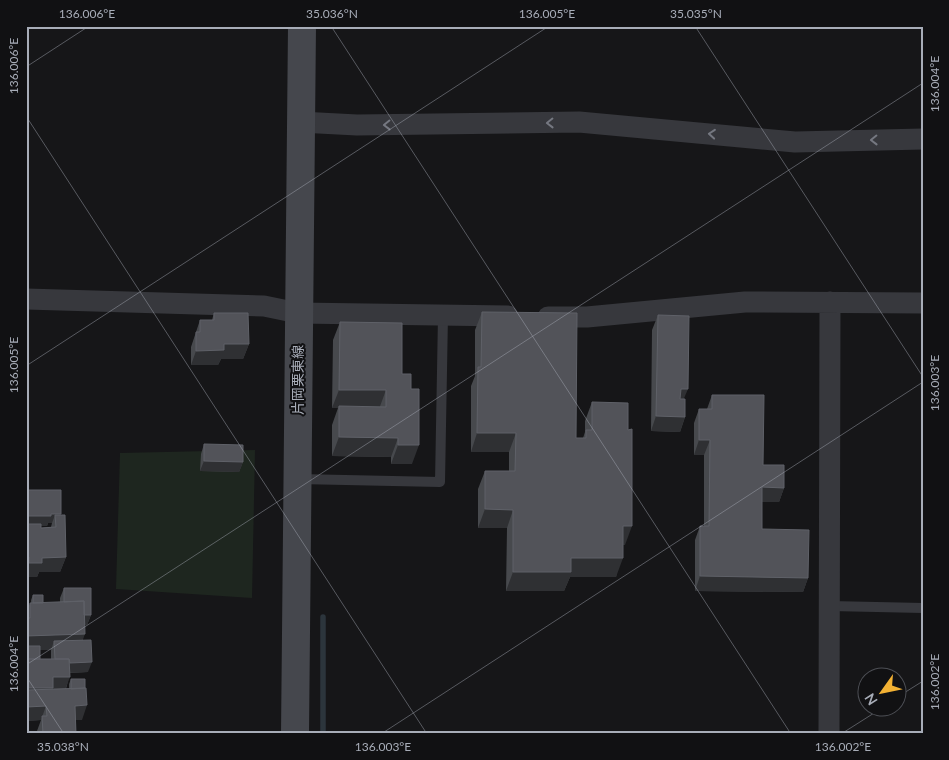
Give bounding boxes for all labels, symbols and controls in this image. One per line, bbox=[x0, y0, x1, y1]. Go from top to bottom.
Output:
text: 136.006°E bbox=[59, 6, 115, 21]
text: 35.036°N bbox=[306, 6, 358, 21]
text: 136.005°E bbox=[519, 6, 575, 21]
text: 35.035°N bbox=[670, 6, 722, 21]
text: 136.006°E bbox=[6, 38, 21, 94]
text: 136.004°E bbox=[927, 56, 942, 112]
one-way arrow bbox=[546, 117, 554, 128]
one-way arrow bbox=[383, 120, 391, 130]
one-way arrow bbox=[708, 129, 716, 140]
one-way arrow bbox=[870, 135, 878, 145]
text: 136.005°E bbox=[6, 337, 21, 393]
street label: 片岡栗東線 bbox=[289, 345, 306, 415]
text: 136.003°E bbox=[927, 355, 942, 411]
text: 136.004°E bbox=[6, 636, 21, 692]
text: 136.002°E bbox=[927, 654, 942, 710]
north arrow bbox=[856, 668, 906, 718]
text: N bbox=[861, 690, 881, 709]
text: 35.038°N bbox=[37, 739, 89, 754]
text: 136.003°E bbox=[355, 739, 411, 754]
text: 136.002°E bbox=[815, 739, 871, 754]

